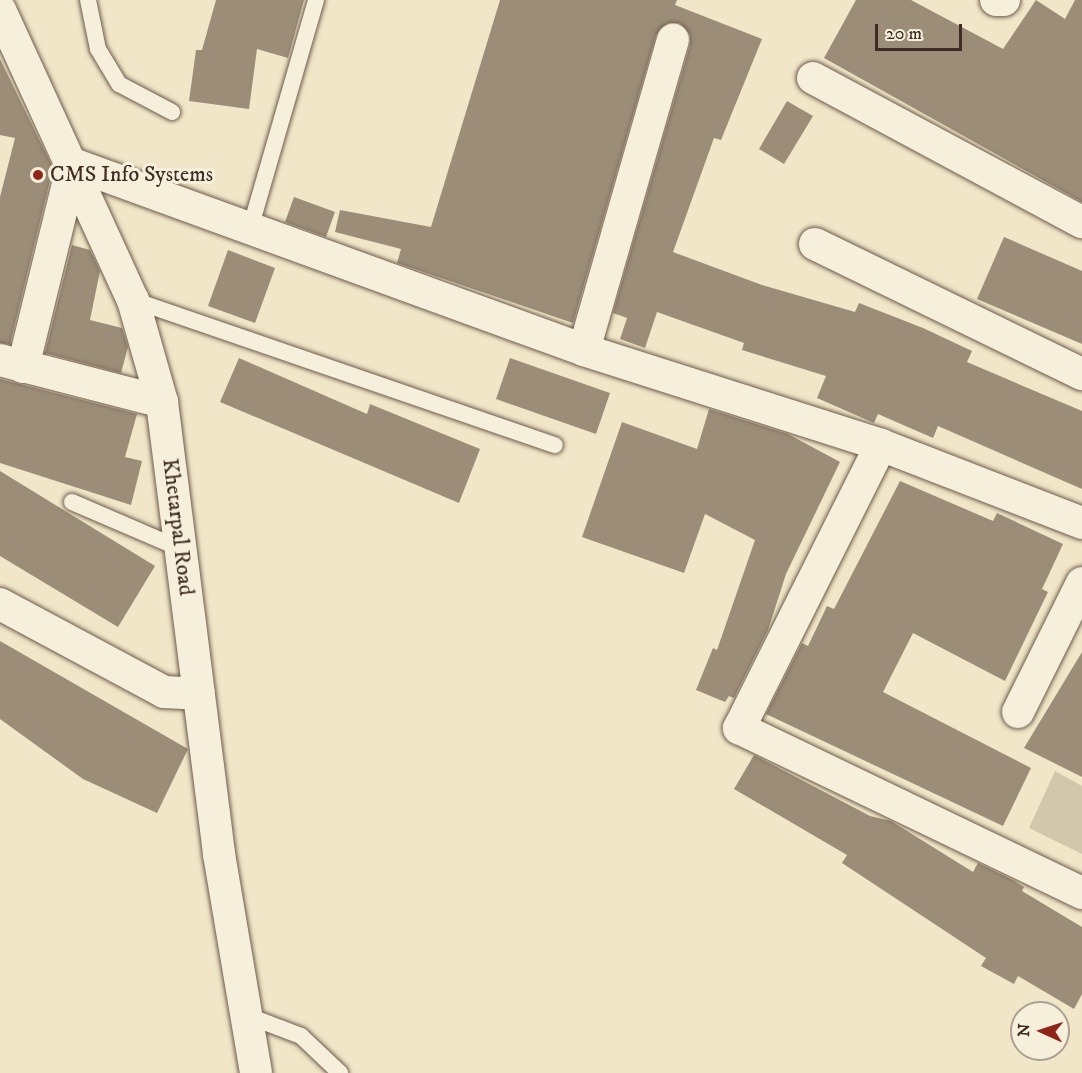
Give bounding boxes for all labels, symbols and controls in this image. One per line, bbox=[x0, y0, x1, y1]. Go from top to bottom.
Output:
scale bar bbox=[878, 12, 965, 50]
text: 20 m bbox=[886, 23, 922, 45]
place label: CMS Info Systems bbox=[50, 162, 213, 188]
marker: CMS Info Systems bbox=[31, 168, 45, 182]
street label: Khetarpal Road bbox=[156, 457, 200, 597]
north arrow bbox=[1010, 1001, 1070, 1061]
text: N bbox=[1014, 1023, 1034, 1037]

